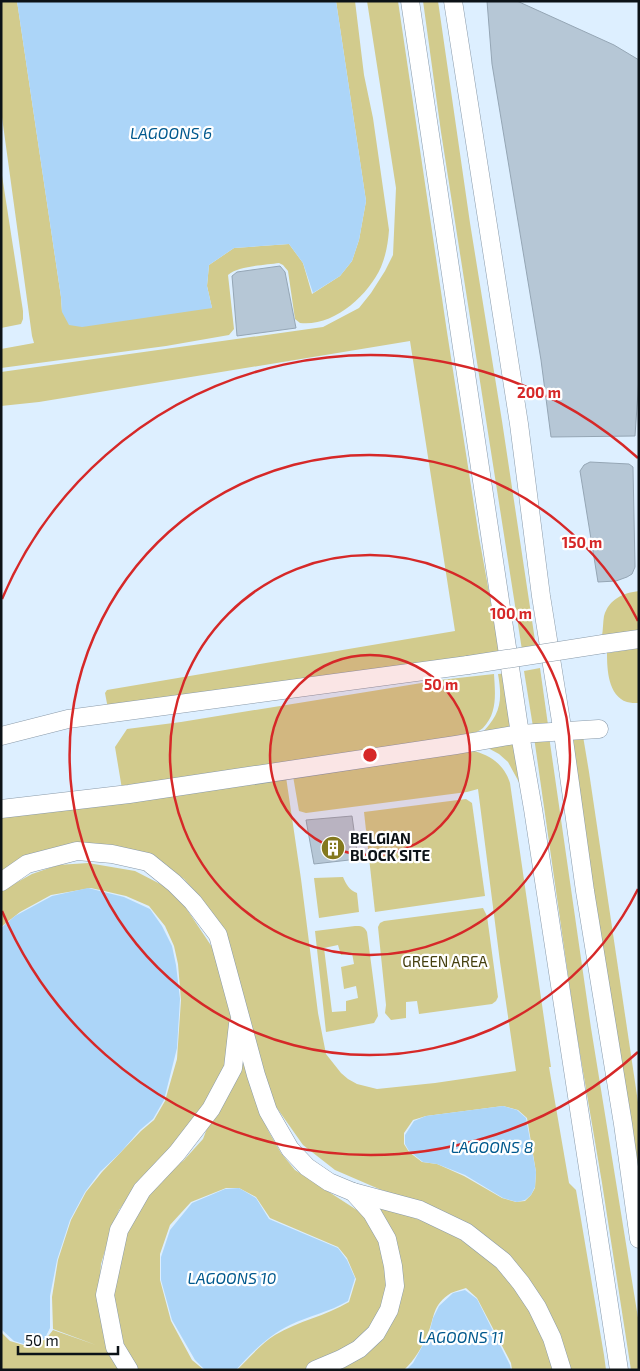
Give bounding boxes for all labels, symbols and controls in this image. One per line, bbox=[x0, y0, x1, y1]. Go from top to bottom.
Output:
water label: LAGOONS 6 bbox=[130, 123, 212, 142]
text: 200 m bbox=[517, 383, 561, 401]
text: 150 m bbox=[562, 533, 602, 551]
text: 100 m bbox=[490, 604, 532, 622]
text: 50 m bbox=[424, 675, 458, 693]
centre of rings bbox=[361, 746, 379, 764]
place label: BELGIAN BLOCK SITE bbox=[350, 829, 430, 864]
building icon: BELGIAN BLOCK SITE bbox=[320, 835, 346, 861]
park label: GREEN AREA bbox=[402, 952, 488, 970]
water label: LAGOONS 8 bbox=[451, 1137, 533, 1156]
water label: LAGOONS 10 bbox=[188, 1268, 276, 1287]
scale bar bbox=[18, 1324, 118, 1356]
water label: LAGOONS 11 bbox=[418, 1327, 504, 1346]
text: 50 m bbox=[25, 1331, 59, 1349]

